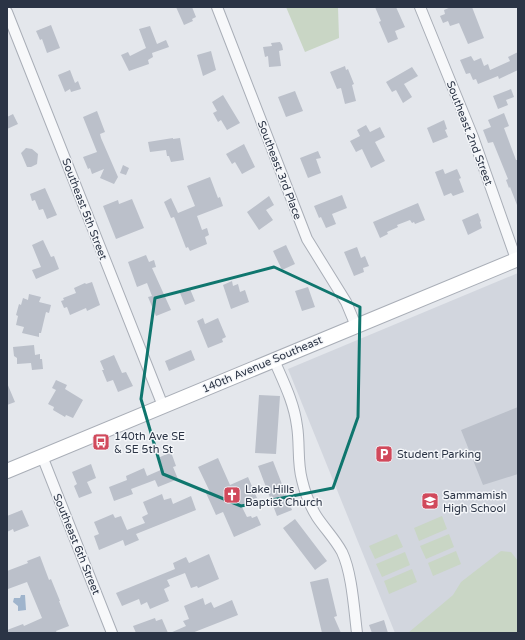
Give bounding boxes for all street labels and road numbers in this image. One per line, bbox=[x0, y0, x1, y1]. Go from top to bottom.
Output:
street label: Southeast 2nd Street bbox=[444, 79, 495, 187]
street label: Southeast 3rd Place bbox=[255, 119, 304, 221]
street label: Southeast 5th Street bbox=[59, 156, 110, 262]
street label: 140th Avenue Southeast bbox=[200, 333, 324, 396]
street label: Southeast 6th Street bbox=[50, 492, 103, 597]

